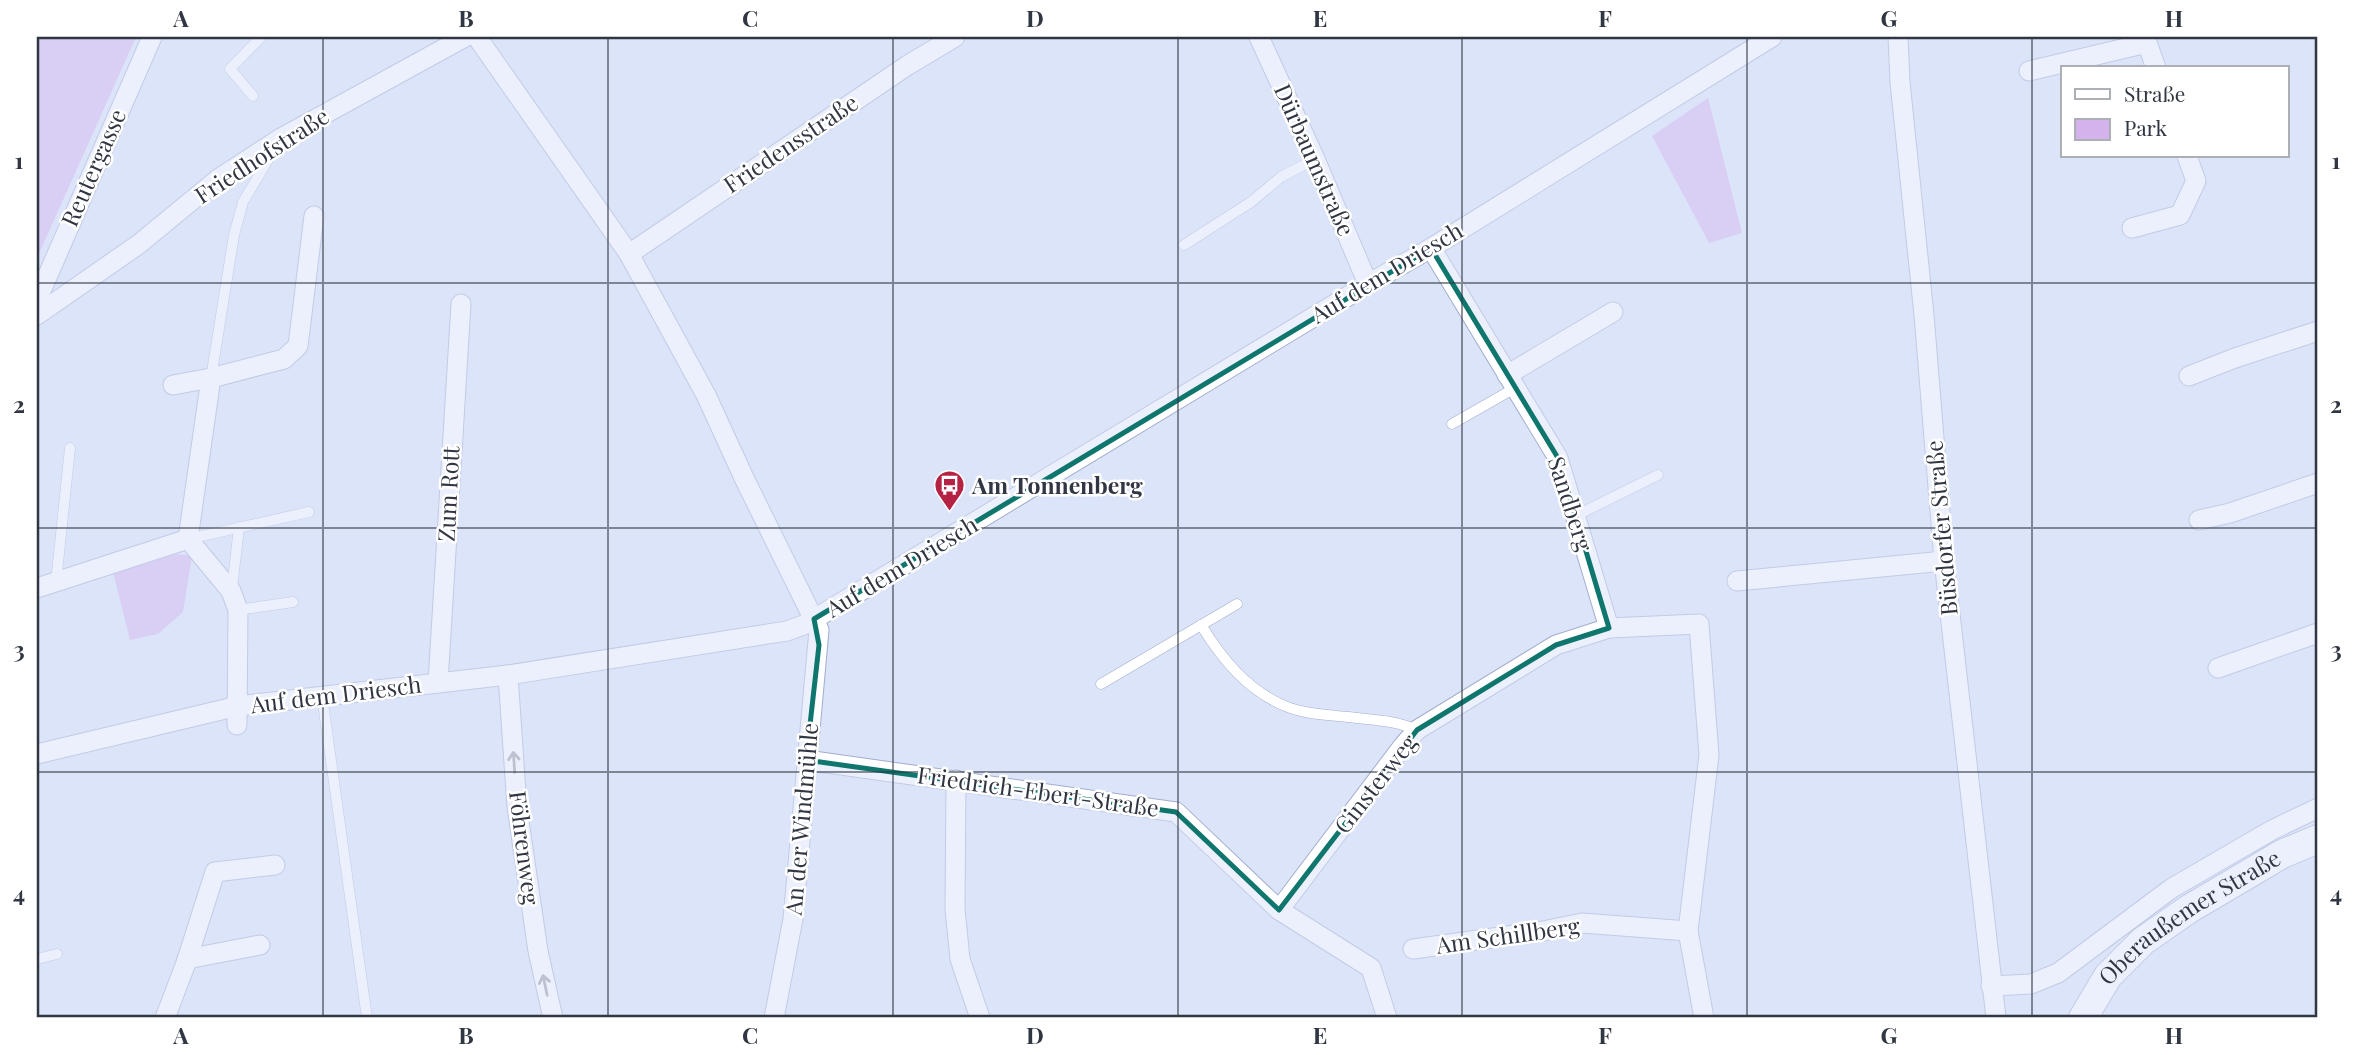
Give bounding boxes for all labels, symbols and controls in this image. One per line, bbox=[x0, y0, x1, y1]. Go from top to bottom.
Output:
text: A bbox=[172, 2, 189, 33]
text: B bbox=[458, 2, 474, 33]
text: C bbox=[742, 2, 758, 33]
text: D bbox=[1026, 2, 1044, 33]
text: E bbox=[1313, 2, 1327, 33]
text: F bbox=[1598, 2, 1612, 33]
text: G bbox=[1881, 2, 1898, 33]
text: H bbox=[2165, 2, 2183, 33]
legend bbox=[2061, 66, 2288, 158]
street label: Dürbaumstraße bbox=[1268, 79, 1363, 240]
text: Straße bbox=[2124, 79, 2185, 107]
street label: Friedensstraße bbox=[717, 86, 863, 199]
street label: Friedhofstraße bbox=[188, 100, 334, 210]
street label: Reutergasse bbox=[53, 104, 132, 231]
text: Park bbox=[2124, 113, 2168, 141]
text: 1 bbox=[15, 144, 24, 175]
text: 1 bbox=[2332, 144, 2341, 175]
street label: Auf dem Driesch bbox=[1304, 214, 1468, 330]
text: 2 bbox=[13, 388, 25, 419]
text: 2 bbox=[2330, 388, 2342, 419]
street label: Büsdorfer Straße bbox=[1917, 439, 1964, 617]
street label: Zum Rott bbox=[430, 444, 466, 543]
street label: Sandberg bbox=[1542, 452, 1601, 555]
bus stop icon: Am Tonnenberg bbox=[932, 469, 966, 513]
place label: Am Tonnenberg bbox=[971, 469, 1143, 500]
street label: Auf dem Driesch bbox=[819, 508, 983, 624]
text: 3 bbox=[13, 633, 25, 664]
text: 3 bbox=[2330, 633, 2342, 664]
street label: Auf dem Driesch bbox=[248, 668, 423, 719]
street label: An der Windmühle bbox=[777, 721, 824, 917]
street label: Ginsterweg bbox=[1326, 727, 1423, 839]
one-way arrow bbox=[507, 752, 520, 774]
street label: Friedrich-Ebert-Straße bbox=[915, 758, 1161, 823]
street label: Föhrenweg bbox=[503, 789, 548, 907]
street label: Oberaußemer Straße bbox=[2091, 841, 2286, 991]
text: 4 bbox=[13, 877, 25, 908]
text: 4 bbox=[2330, 877, 2342, 908]
street label: Am Schillberg bbox=[1433, 909, 1582, 960]
one-way arrow bbox=[538, 974, 552, 997]
text: A bbox=[172, 1019, 189, 1050]
text: B bbox=[458, 1019, 474, 1050]
text: C bbox=[742, 1019, 758, 1050]
text: D bbox=[1026, 1019, 1044, 1050]
text: E bbox=[1313, 1019, 1327, 1050]
text: F bbox=[1598, 1019, 1612, 1050]
text: G bbox=[1881, 1019, 1898, 1050]
text: H bbox=[2165, 1019, 2183, 1050]

